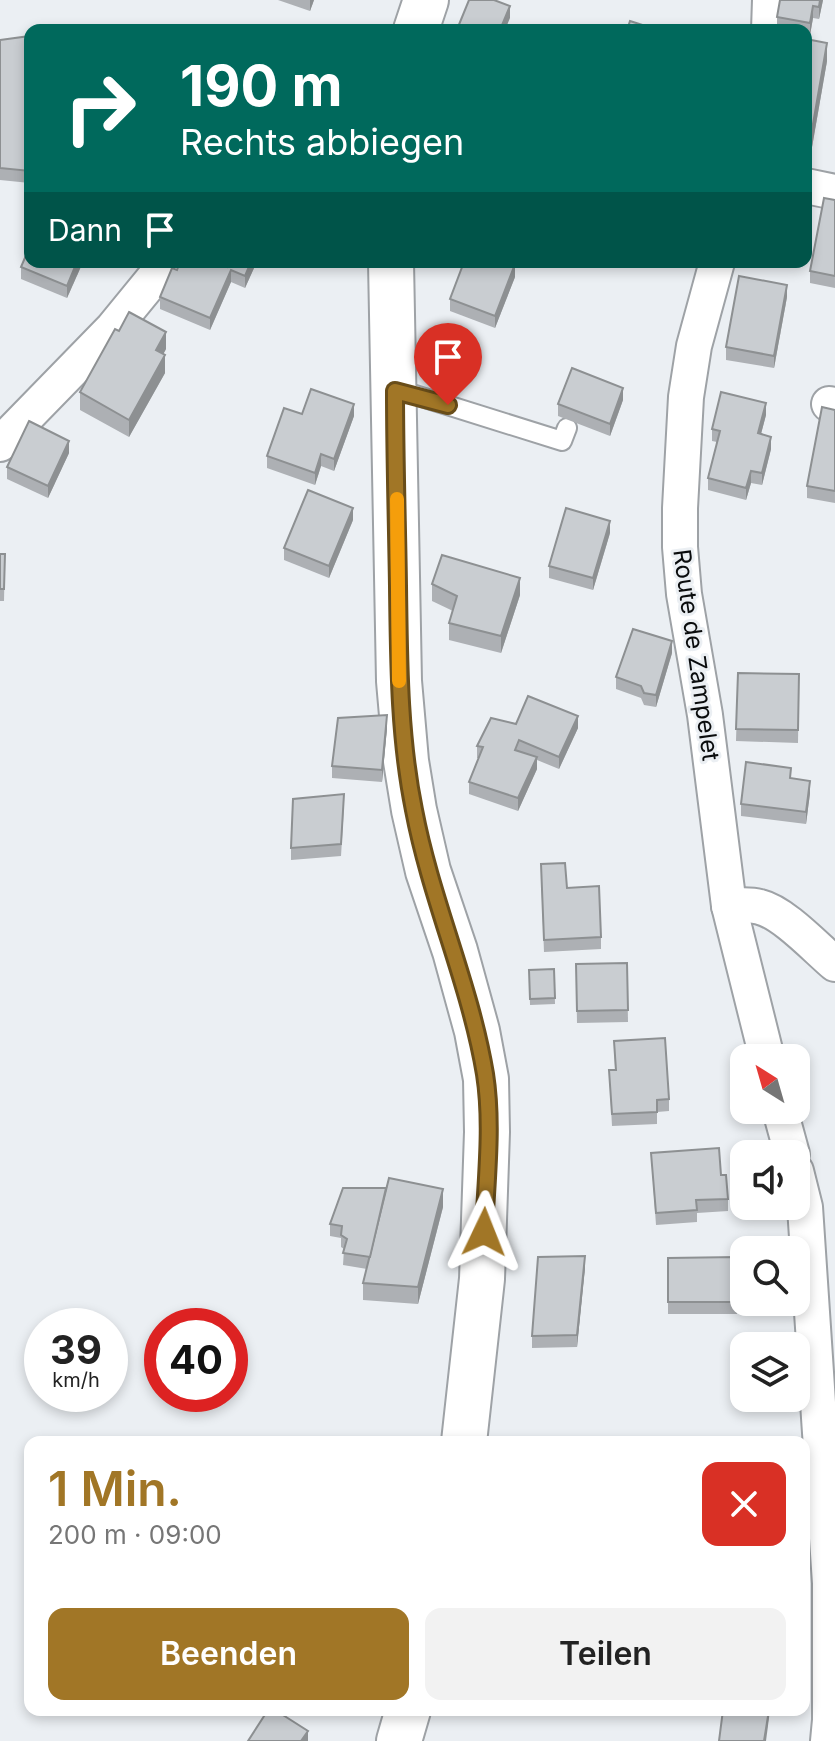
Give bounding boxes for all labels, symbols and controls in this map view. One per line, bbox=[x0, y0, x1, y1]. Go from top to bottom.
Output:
text: 190 m bbox=[180, 52, 343, 120]
icon: right bbox=[48, 56, 152, 160]
text: Rechts abbiegen bbox=[180, 120, 464, 164]
icon: arrive bbox=[138, 208, 182, 252]
text: Dann bbox=[48, 212, 122, 248]
pin bbox=[414, 323, 482, 405]
icon: arrive bbox=[426, 335, 470, 379]
street label: Route de Zampelet bbox=[667, 547, 726, 763]
north arrow bbox=[730, 1044, 810, 1124]
map controls bbox=[730, 1044, 810, 1412]
button: sound bbox=[730, 1140, 810, 1220]
position arrow bbox=[442, 1190, 526, 1274]
button: search bbox=[730, 1236, 810, 1316]
speed limit sign: 40 bbox=[144, 1308, 248, 1412]
text: 39 bbox=[50, 1325, 102, 1374]
button: layers bbox=[730, 1332, 810, 1412]
text: km/h bbox=[52, 1368, 100, 1392]
text: 1 Min. bbox=[48, 1459, 182, 1518]
button: close bbox=[702, 1462, 786, 1546]
text: 200 m · 09:00 bbox=[48, 1519, 222, 1550]
button: Beenden bbox=[48, 1608, 409, 1700]
button: Teilen bbox=[425, 1608, 786, 1700]

